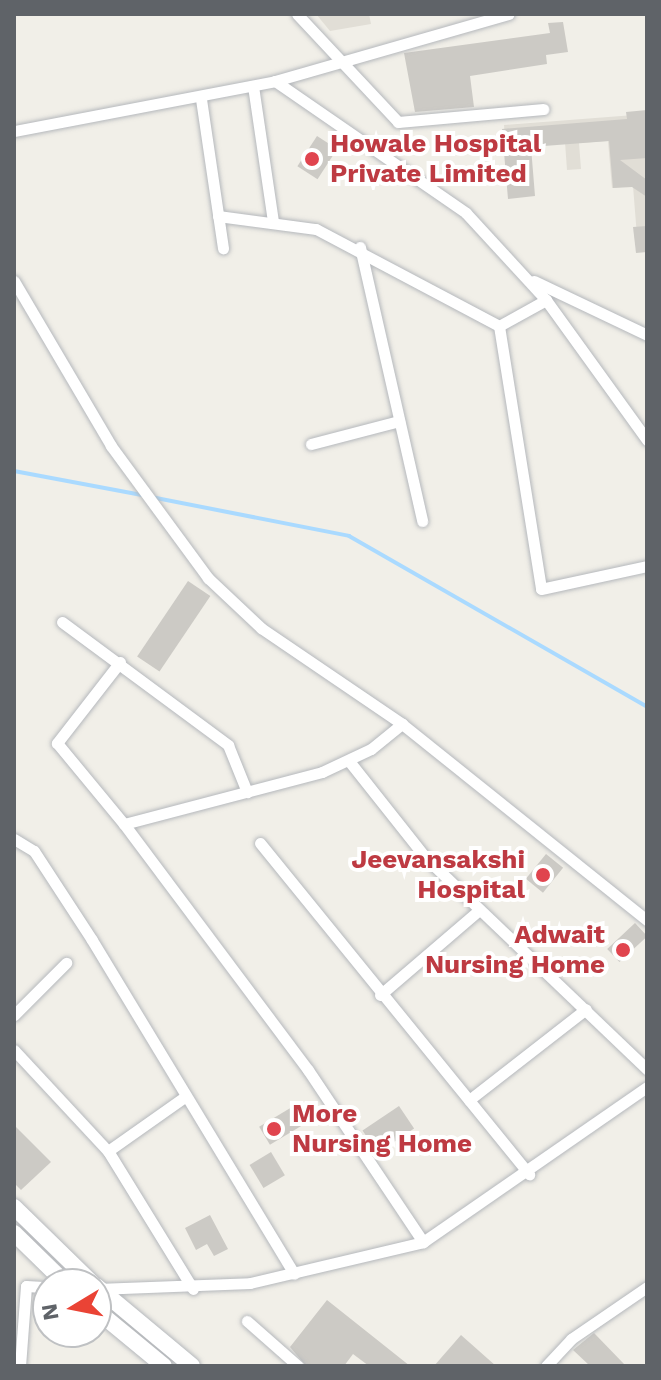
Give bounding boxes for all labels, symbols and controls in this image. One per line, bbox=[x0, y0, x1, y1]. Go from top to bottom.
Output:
place label: Howale Hospital Private Limited bbox=[330, 128, 541, 190]
marker: Howale Hospital Private Limited bbox=[301, 148, 323, 170]
place label: Jeevansakshi Hospital bbox=[351, 844, 525, 906]
marker: Jeevansakshi Hospital bbox=[532, 864, 554, 886]
place label: Adwait Nursing Home bbox=[425, 919, 605, 980]
marker: Adwait Nursing Home bbox=[612, 939, 634, 961]
place label: More Nursing Home bbox=[292, 1098, 472, 1160]
marker: More Nursing Home bbox=[263, 1118, 285, 1140]
north arrow bbox=[32, 1268, 112, 1348]
text: N bbox=[36, 1302, 64, 1322]

